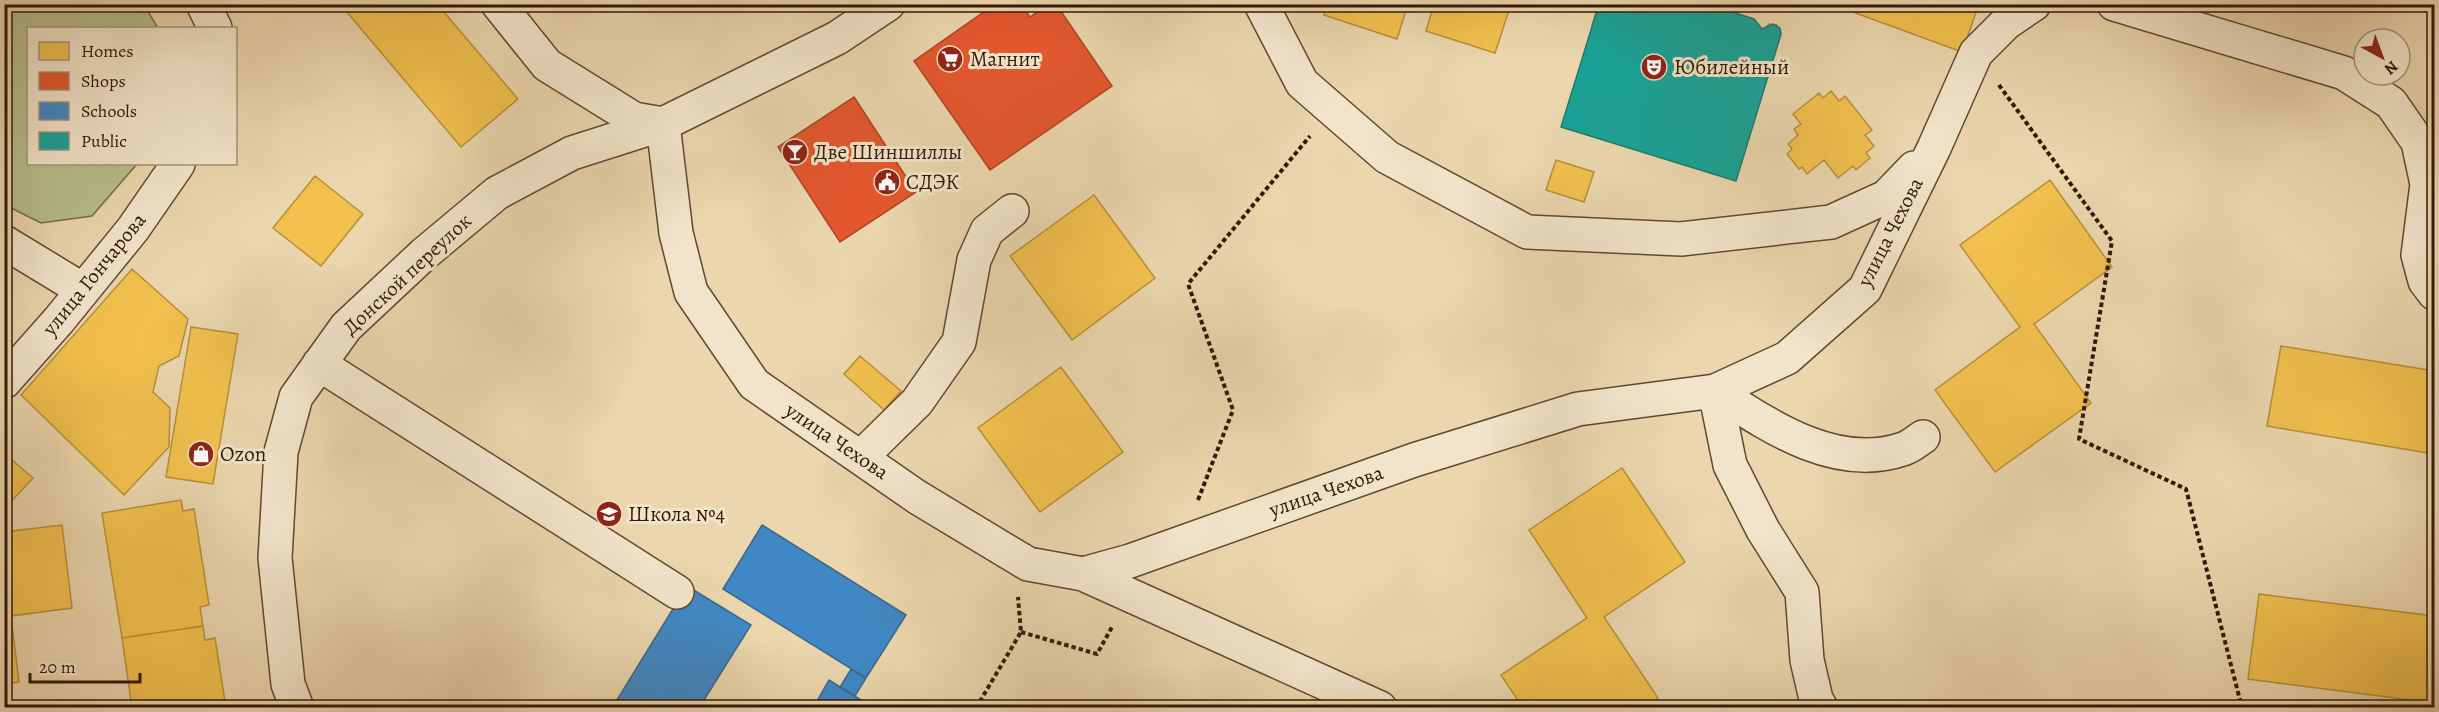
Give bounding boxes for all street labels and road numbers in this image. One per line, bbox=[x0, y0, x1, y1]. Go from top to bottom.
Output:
street label: улица Чехова bbox=[1850, 172, 1930, 292]
street label: улица Гончарова bbox=[35, 206, 152, 342]
street label: Донской переулок bbox=[337, 207, 478, 341]
street label: улица Чехова bbox=[779, 395, 895, 486]
street label: улица Чехова bbox=[1264, 458, 1387, 524]

